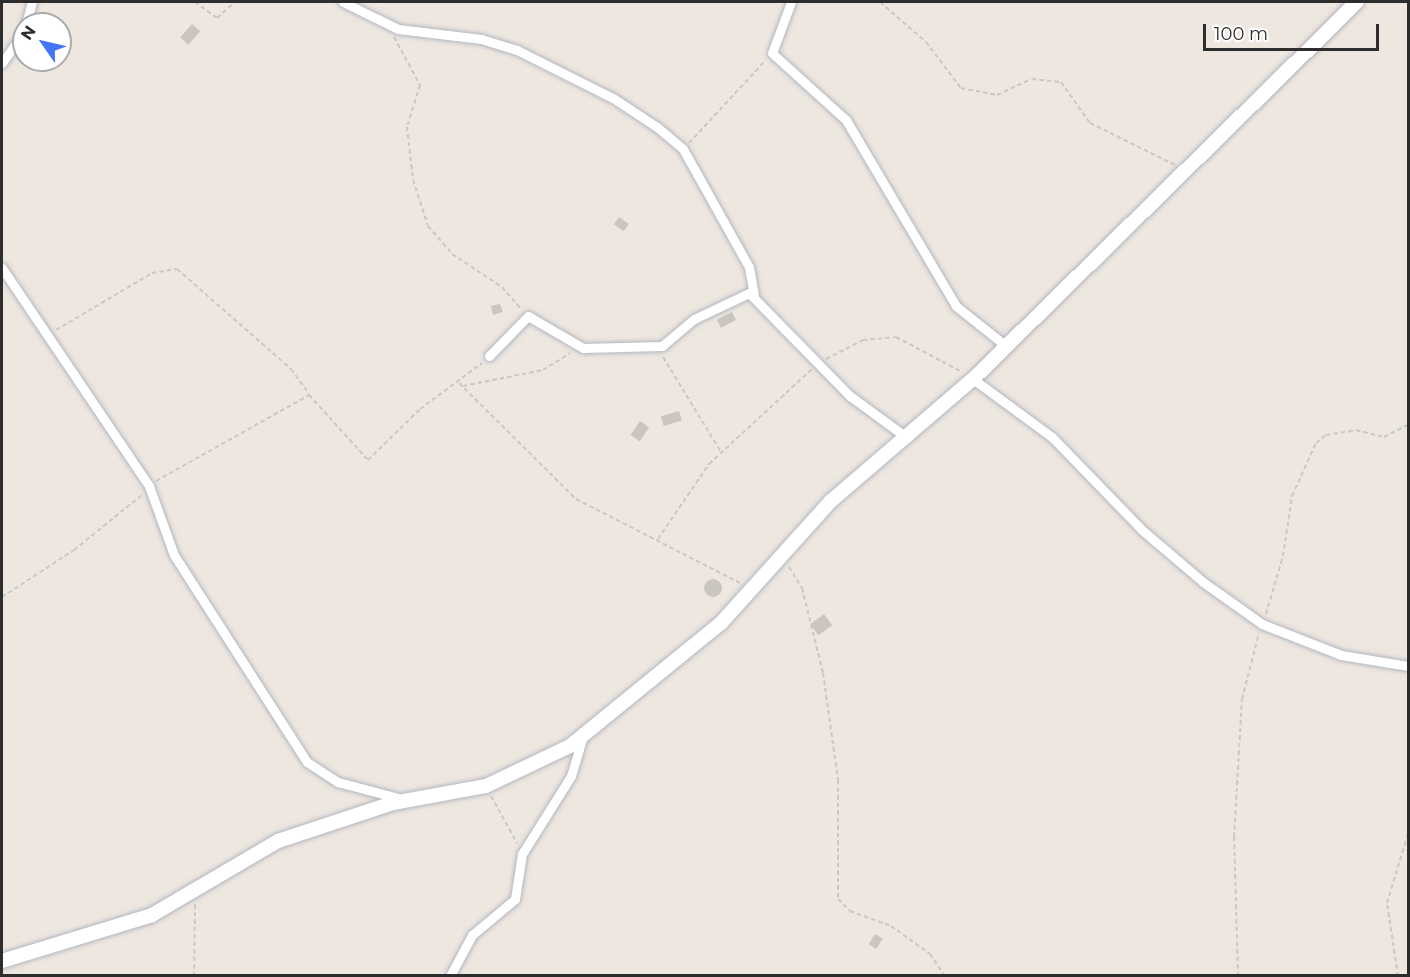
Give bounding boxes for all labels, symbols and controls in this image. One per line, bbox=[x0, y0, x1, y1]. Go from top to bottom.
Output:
north arrow bbox=[12, 12, 72, 72]
scale bar bbox=[1206, 12, 1382, 50]
text: N bbox=[17, 22, 40, 43]
text: 100 m bbox=[1214, 23, 1268, 45]

